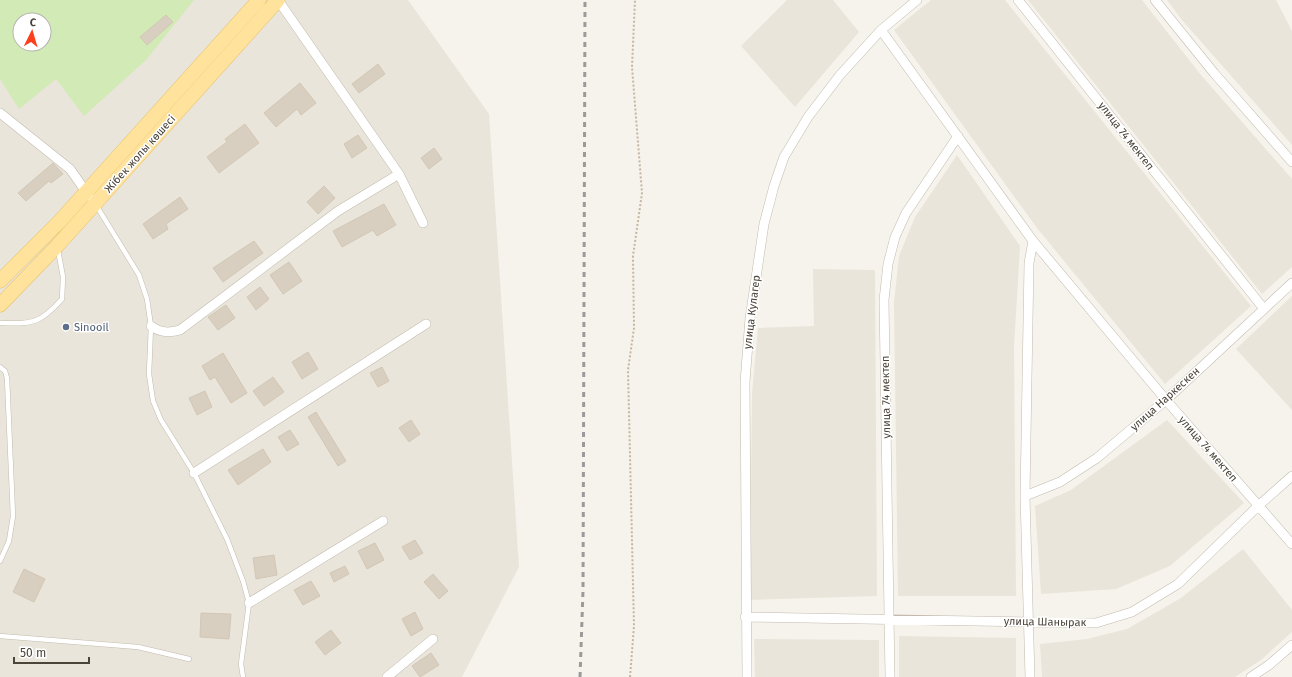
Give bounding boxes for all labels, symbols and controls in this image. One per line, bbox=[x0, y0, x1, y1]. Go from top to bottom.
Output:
north arrow bbox=[12, 12, 52, 52]
text: С bbox=[29, 16, 37, 29]
street label: улица 74 мектеп bbox=[1095, 99, 1157, 173]
street label: Жібек жолы көшесі bbox=[102, 113, 178, 195]
street label: улица Кулагер bbox=[741, 274, 763, 350]
place label: Sinooil bbox=[74, 321, 109, 334]
marker: Sinooil bbox=[61, 322, 71, 332]
street label: улица 74 мектеп bbox=[879, 355, 893, 439]
street label: улица Наркескен bbox=[1128, 365, 1202, 433]
street label: улица 74 мектеп bbox=[1176, 413, 1240, 485]
street label: улица Шанырак bbox=[1004, 615, 1087, 629]
scale bar bbox=[14, 639, 89, 665]
text: 50 m bbox=[20, 646, 46, 660]

